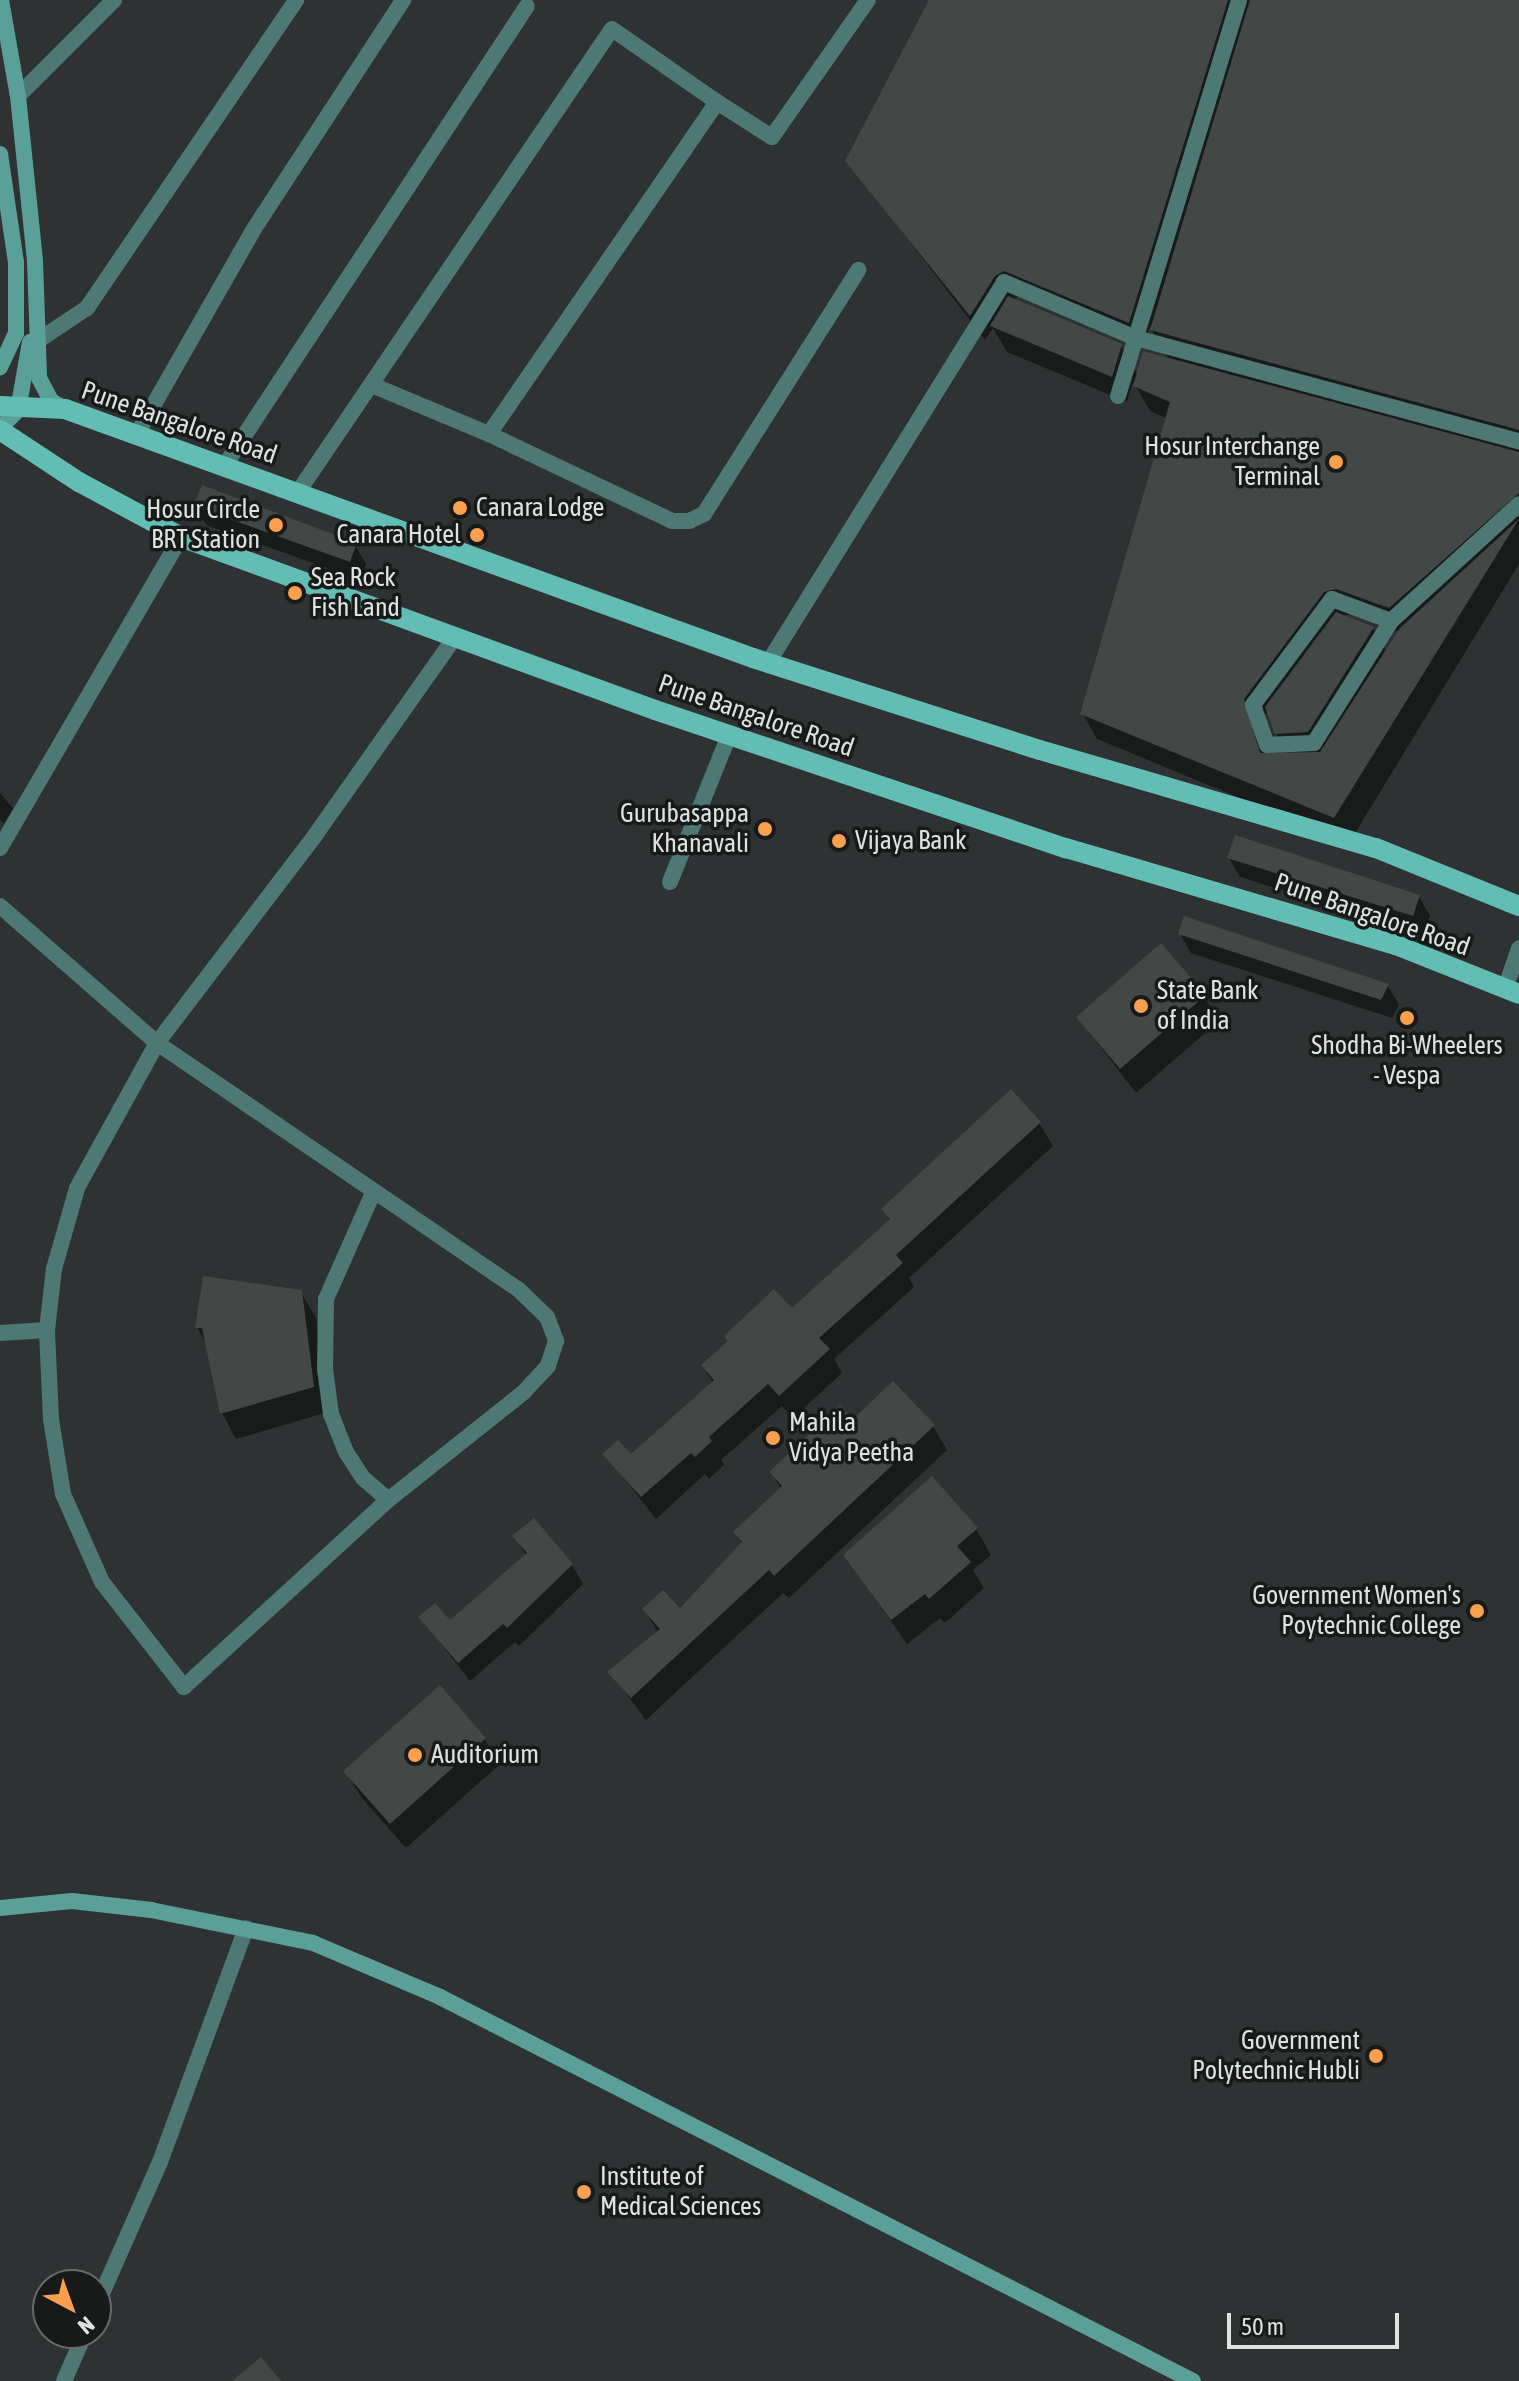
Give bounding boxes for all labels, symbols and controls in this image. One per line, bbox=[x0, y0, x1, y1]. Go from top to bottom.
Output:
street label: Pune Bangalore Road bbox=[77, 375, 281, 471]
place label: Hosur Interchange Terminal bbox=[1144, 431, 1320, 492]
marker: Hosur Interchange Terminal bbox=[1327, 453, 1345, 471]
place label: Canara Lodge bbox=[476, 492, 604, 524]
place label: Hosur Circle BRT Station bbox=[146, 494, 260, 556]
marker: Canara Lodge bbox=[451, 499, 469, 517]
marker: Hosur Circle BRT Station bbox=[267, 516, 285, 534]
place label: Canara Hotel bbox=[336, 519, 461, 551]
marker: Canara Hotel bbox=[468, 526, 486, 544]
place label: Sea Rock Fish Land bbox=[311, 562, 400, 624]
marker: Sea Rock Fish Land bbox=[286, 584, 304, 602]
street label: Pune Bangalore Road bbox=[654, 668, 858, 764]
place label: Gurubasappa Khanavali bbox=[620, 798, 749, 860]
marker: Gurubasappa Khanavali bbox=[756, 820, 774, 838]
place label: Vijaya Bank bbox=[855, 825, 966, 857]
marker: Vijaya Bank bbox=[830, 832, 848, 850]
street label: Pune Bangalore Road bbox=[1270, 867, 1474, 963]
place label: State Bank of India bbox=[1157, 975, 1259, 1036]
marker: State Bank of India bbox=[1132, 997, 1150, 1015]
marker: Shodha Bi-Wheelers - Vespa bbox=[1398, 1009, 1416, 1027]
place label: Shodha Bi-Wheelers - Vespa bbox=[1311, 1030, 1503, 1092]
place label: Mahila Vidya Peetha bbox=[789, 1407, 914, 1468]
marker: Mahila Vidya Peetha bbox=[764, 1429, 782, 1447]
place label: Government Women's Poytechnic College bbox=[1252, 1580, 1461, 1642]
marker: Government Women's Poytechnic College bbox=[1468, 1602, 1486, 1620]
place label: Auditorium bbox=[431, 1739, 539, 1771]
marker: Auditorium bbox=[406, 1746, 424, 1764]
place label: Government Polytechnic Hubli bbox=[1192, 2025, 1360, 2086]
marker: Government Polytechnic Hubli bbox=[1367, 2047, 1385, 2065]
place label: Institute of Medical Sciences bbox=[600, 2161, 761, 2222]
marker: Institute of Medical Sciences bbox=[575, 2183, 593, 2201]
north arrow bbox=[32, 2269, 112, 2349]
scale bar bbox=[1231, 2297, 1403, 2347]
text: N bbox=[73, 2312, 100, 2340]
text: 50 m bbox=[1241, 2313, 1284, 2340]

